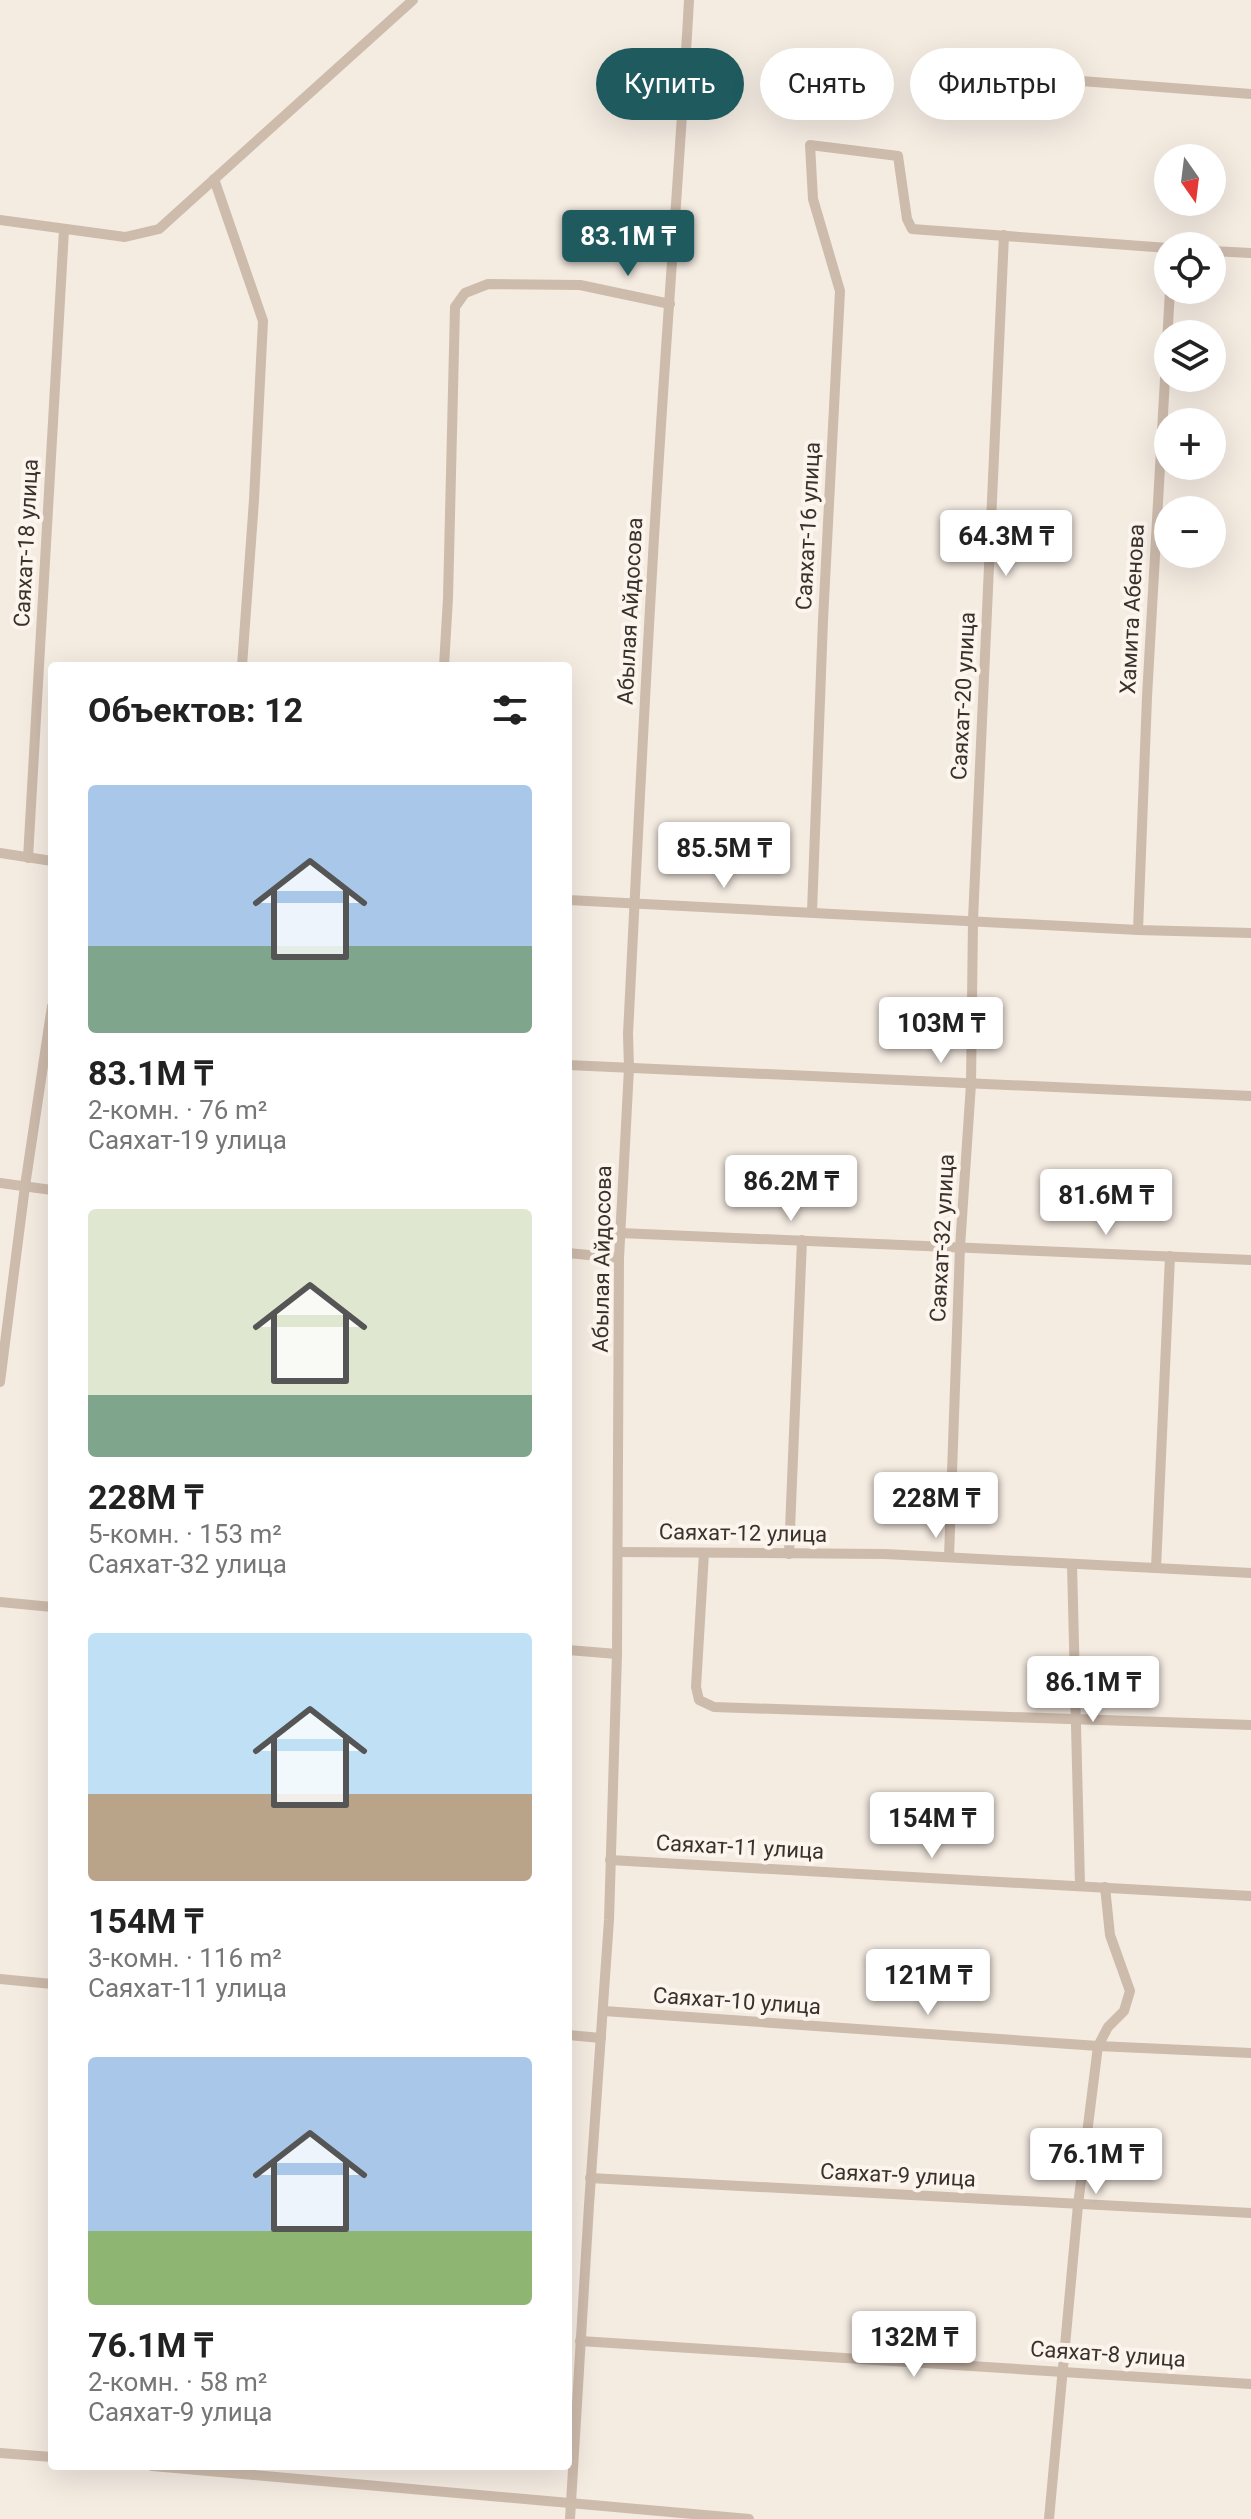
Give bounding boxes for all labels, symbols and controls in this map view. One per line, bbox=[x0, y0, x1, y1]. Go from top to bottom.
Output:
chip: Купить bbox=[596, 48, 744, 120]
chip: Снять bbox=[760, 48, 894, 120]
chip: Фильтры bbox=[910, 48, 1085, 120]
north arrow bbox=[1154, 144, 1226, 216]
map controls bbox=[1154, 144, 1226, 568]
pin: 83.1M ₸ bbox=[554, 210, 702, 278]
text: 83.1M ₸ bbox=[580, 221, 676, 251]
button: locate bbox=[1154, 232, 1226, 304]
button: layers bbox=[1154, 320, 1226, 392]
button: + bbox=[1154, 408, 1226, 480]
street label: Саяхат-16 улица bbox=[791, 441, 825, 611]
street label: Саяхат-18 улица bbox=[9, 458, 43, 628]
button: − bbox=[1154, 496, 1226, 568]
pin: 64.3M ₸ bbox=[932, 510, 1080, 578]
street label: Абылая Айдосова bbox=[613, 517, 647, 705]
text: 64.3M ₸ bbox=[958, 521, 1054, 551]
street label: Хамита Абенова bbox=[1115, 523, 1149, 695]
street label: Саяхат-20 улица bbox=[946, 611, 980, 781]
icon: filters bbox=[488, 688, 532, 732]
text: Объектов: 12 bbox=[88, 690, 303, 730]
pin: 85.5M ₸ bbox=[650, 822, 798, 890]
text: 85.5M ₸ bbox=[676, 833, 772, 863]
icon: home bbox=[238, 837, 382, 981]
pin: 103M ₸ bbox=[876, 997, 1006, 1065]
text: 103M ₸ bbox=[897, 1008, 985, 1038]
text: 83.1M ₸ bbox=[88, 1053, 213, 1093]
text: 2-комн. · 76 m² bbox=[88, 1095, 267, 1125]
text: Саяхат-19 улица bbox=[88, 1125, 287, 1155]
street label: Саяхат-32 улица bbox=[925, 1153, 959, 1323]
pin: 86.2M ₸ bbox=[717, 1155, 865, 1223]
street label: Абылая Айдосова bbox=[588, 1165, 616, 1353]
text: 86.2M ₸ bbox=[743, 1166, 839, 1196]
pin: 81.6M ₸ bbox=[1032, 1169, 1180, 1237]
text: 81.6M ₸ bbox=[1058, 1180, 1154, 1210]
icon: home bbox=[238, 1261, 382, 1405]
pin: 228M ₸ bbox=[871, 1472, 1001, 1540]
text: 228M ₸ bbox=[88, 1477, 203, 1517]
text: 228M ₸ bbox=[892, 1483, 980, 1513]
text: 5-комн. · 153 m² bbox=[88, 1519, 282, 1549]
street label: Саяхат-12 улица bbox=[659, 1519, 827, 1547]
text: Саяхат-32 улица bbox=[88, 1549, 287, 1579]
pin: 86.1M ₸ bbox=[1019, 1656, 1167, 1724]
text: 86.1M ₸ bbox=[1045, 1667, 1141, 1697]
icon: home bbox=[238, 1685, 382, 1829]
pin: 154M ₸ bbox=[867, 1792, 997, 1860]
text: 154M ₸ bbox=[888, 1803, 976, 1833]
street label: Саяхат-11 улица bbox=[655, 1830, 825, 1864]
text: 154M ₸ bbox=[88, 1901, 203, 1941]
text: 3-комн. · 116 m² bbox=[88, 1943, 282, 1973]
pin: 121M ₸ bbox=[863, 1949, 993, 2017]
text: 121M ₸ bbox=[884, 1960, 972, 1990]
text: Саяхат-11 улица bbox=[88, 1973, 287, 2003]
street label: Саяхат-10 улица bbox=[652, 1983, 822, 2019]
icon: home bbox=[238, 2109, 382, 2253]
pin: 76.1M ₸ bbox=[1022, 2128, 1170, 2196]
text: 76.1M ₸ bbox=[1048, 2139, 1144, 2169]
street label: Саяхат-9 улица bbox=[819, 2158, 977, 2192]
pin: 132M ₸ bbox=[849, 2311, 979, 2379]
text: 132M ₸ bbox=[870, 2322, 958, 2352]
text: 76.1M ₸ bbox=[88, 2325, 213, 2365]
street label: Саяхат-8 улица bbox=[1029, 2336, 1187, 2372]
text: 2-комн. · 58 m² bbox=[88, 2367, 267, 2397]
text: Саяхат-9 улица bbox=[88, 2397, 272, 2427]

